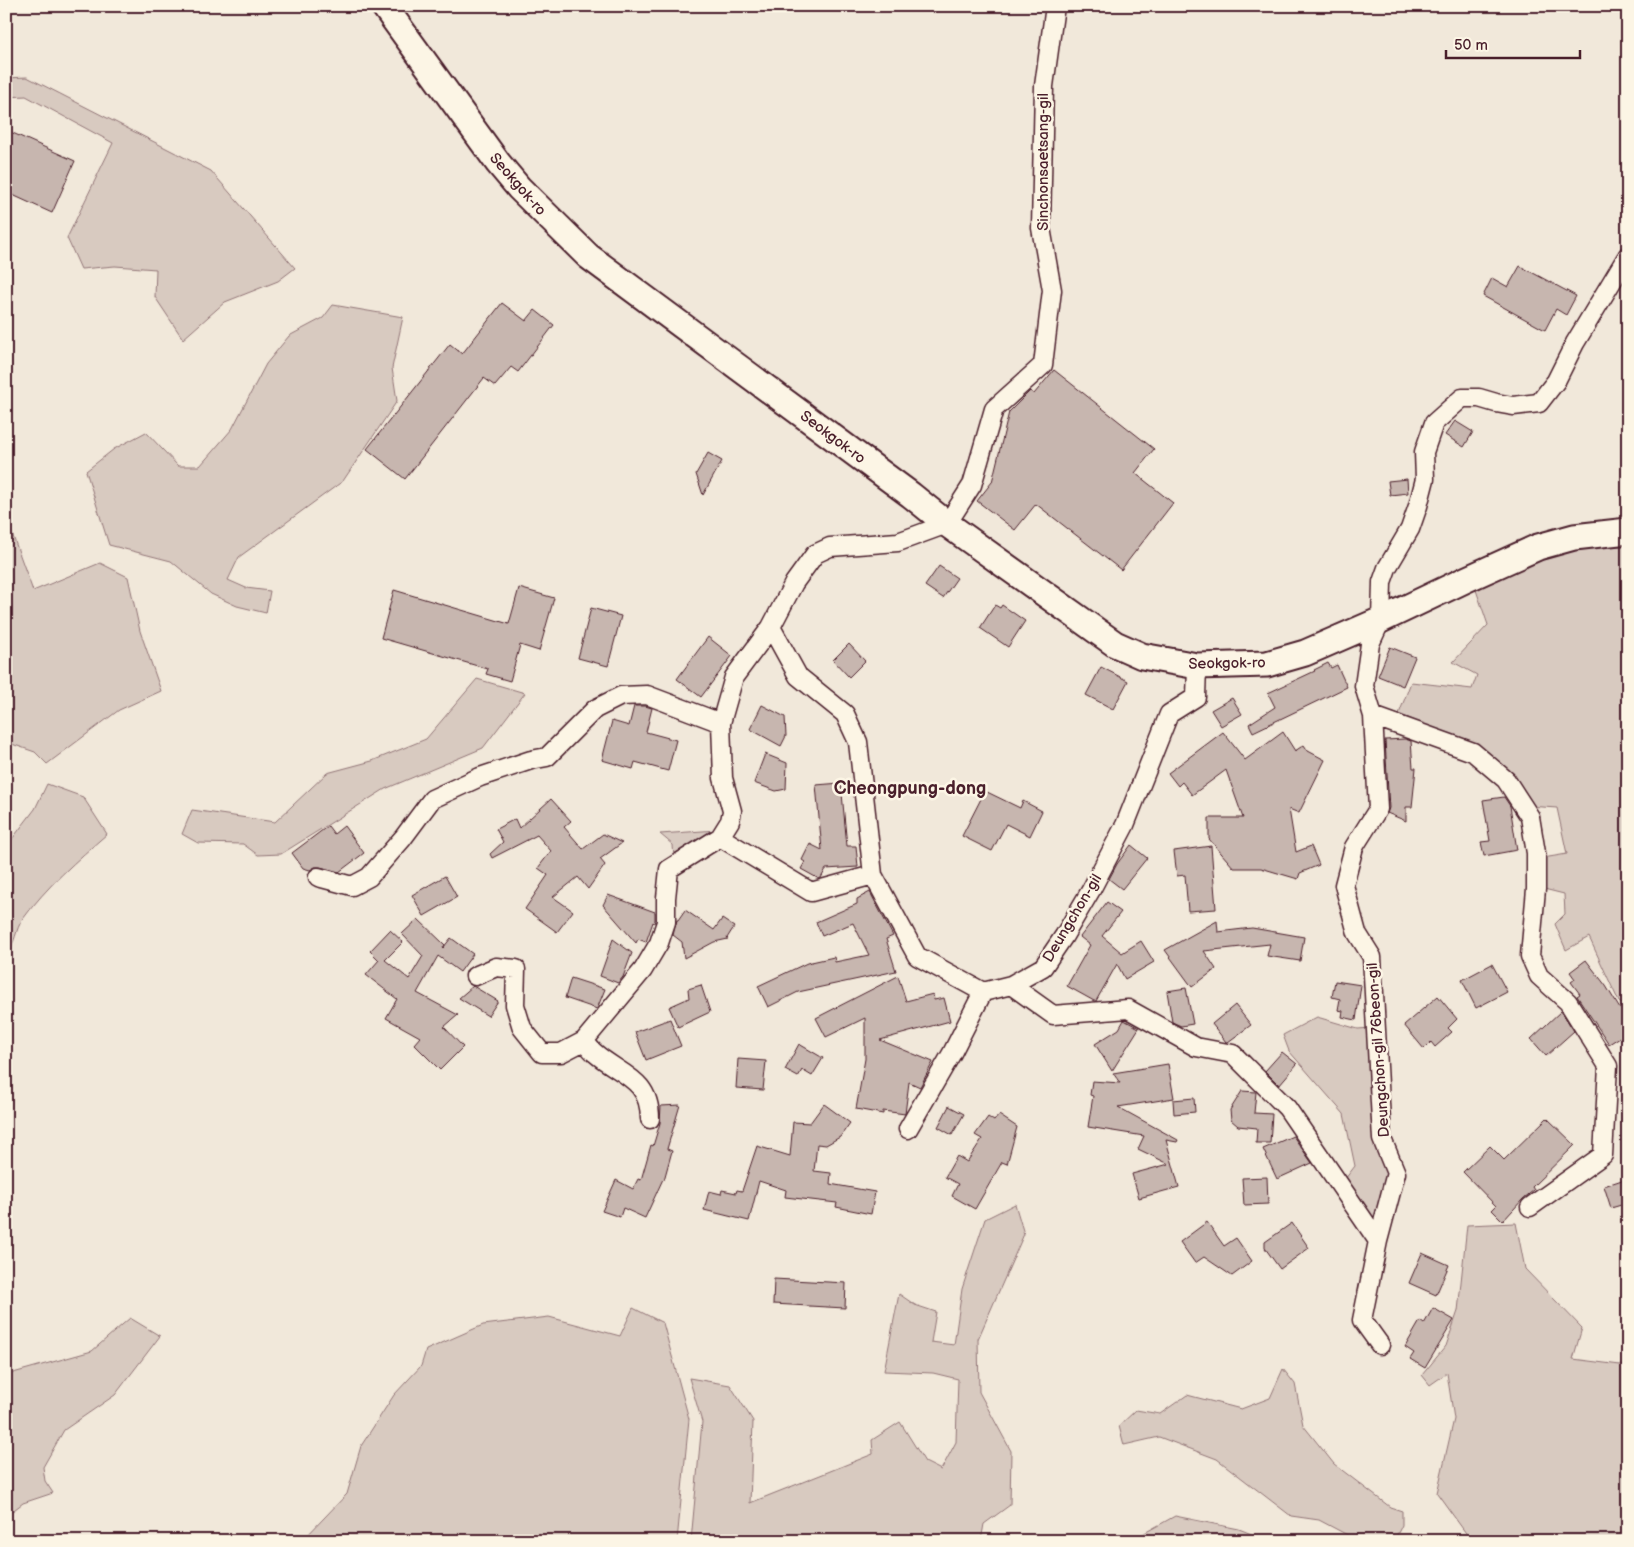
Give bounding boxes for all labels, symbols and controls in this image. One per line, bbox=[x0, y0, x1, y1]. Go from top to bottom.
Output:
scale bar bbox=[1446, 28, 1580, 60]
text: 50 m bbox=[1454, 36, 1488, 55]
street label: Sinchonsaetsang-gil bbox=[1034, 93, 1053, 231]
street label: Seokgok-ro bbox=[485, 149, 550, 220]
street label: Seokgok-ro bbox=[796, 407, 869, 468]
street label: Seokgok-ro bbox=[1188, 653, 1266, 674]
district label: Cheongpung-dong bbox=[834, 778, 986, 799]
street label: Deungchon-gil bbox=[1039, 871, 1106, 966]
street label: Deungchon-gil 76beon-gil bbox=[1363, 962, 1394, 1138]

